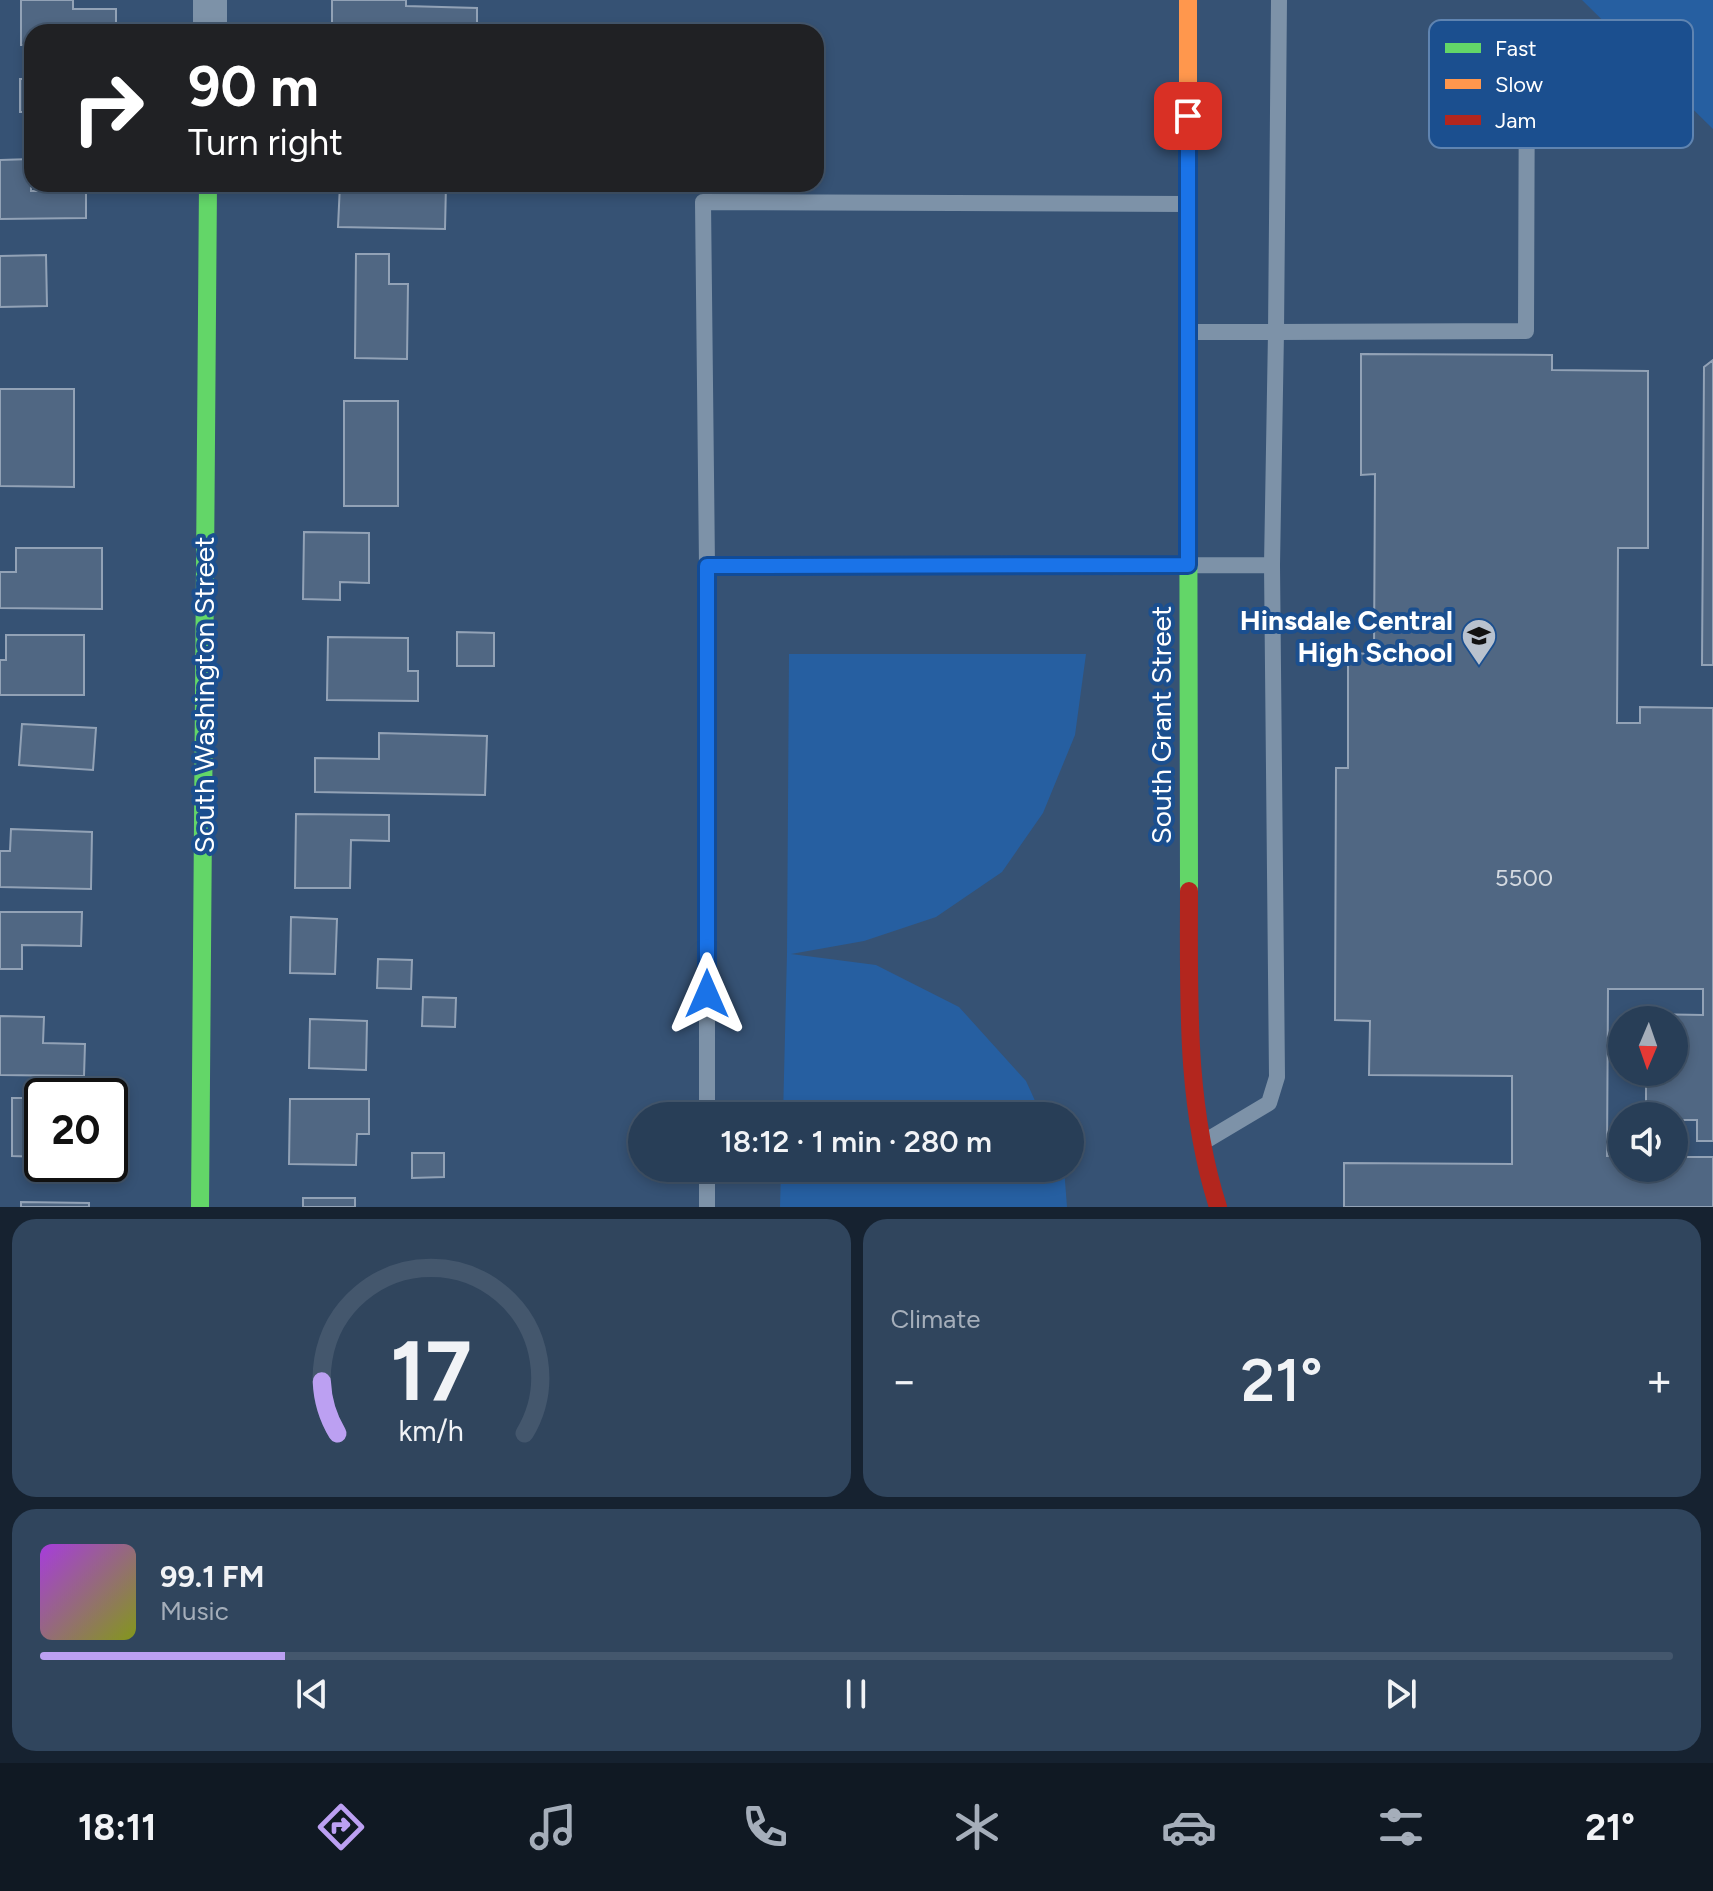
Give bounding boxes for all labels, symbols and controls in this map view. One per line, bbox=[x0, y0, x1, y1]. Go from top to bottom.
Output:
legend bbox=[1429, 20, 1693, 148]
text: Fast bbox=[1495, 35, 1537, 62]
text: 90 m bbox=[188, 53, 319, 120]
icon: right bbox=[56, 56, 160, 160]
text: Slow bbox=[1495, 71, 1544, 98]
pin bbox=[1154, 82, 1222, 150]
icon: arrive bbox=[1166, 94, 1210, 138]
text: Jam bbox=[1495, 107, 1536, 134]
text: Turn right bbox=[188, 121, 343, 164]
street label: South Washington Street bbox=[187, 536, 221, 854]
place label: Hinsdale Central High School bbox=[1240, 603, 1453, 669]
street label: South Grant Street bbox=[1144, 606, 1178, 844]
school or university icon: Hinsdale Central High School bbox=[1460, 617, 1498, 667]
house number: 5500 bbox=[1495, 863, 1553, 892]
position arrow bbox=[665, 952, 749, 1036]
north arrow bbox=[1608, 1006, 1688, 1086]
map controls bbox=[1608, 1006, 1688, 1182]
speed limit sign: 20 bbox=[24, 1078, 128, 1182]
button: sound bbox=[1608, 1102, 1688, 1182]
text: 18:12 · 1 min · 280 m bbox=[720, 1123, 992, 1160]
text: Climate bbox=[891, 1303, 980, 1335]
text: 17 bbox=[391, 1321, 472, 1421]
text: 21° bbox=[1241, 1344, 1323, 1416]
text: − bbox=[891, 1354, 918, 1407]
text: + bbox=[1646, 1354, 1673, 1407]
text: km/h bbox=[399, 1414, 464, 1448]
text: 99.1 FM bbox=[160, 1558, 264, 1595]
text: Music bbox=[160, 1595, 229, 1627]
icon: previous bbox=[290, 1672, 334, 1716]
icon: pause bbox=[834, 1672, 878, 1716]
icon: next bbox=[1379, 1672, 1423, 1716]
icon: directions bbox=[313, 1799, 369, 1855]
icon: music bbox=[525, 1799, 581, 1855]
icon: phone bbox=[737, 1799, 793, 1855]
icon: climate bbox=[949, 1799, 1005, 1855]
icon: car bbox=[1161, 1799, 1217, 1855]
icon: filters bbox=[1373, 1799, 1429, 1855]
text: 18:11 bbox=[78, 1806, 157, 1849]
text: 21° bbox=[1585, 1806, 1635, 1849]

